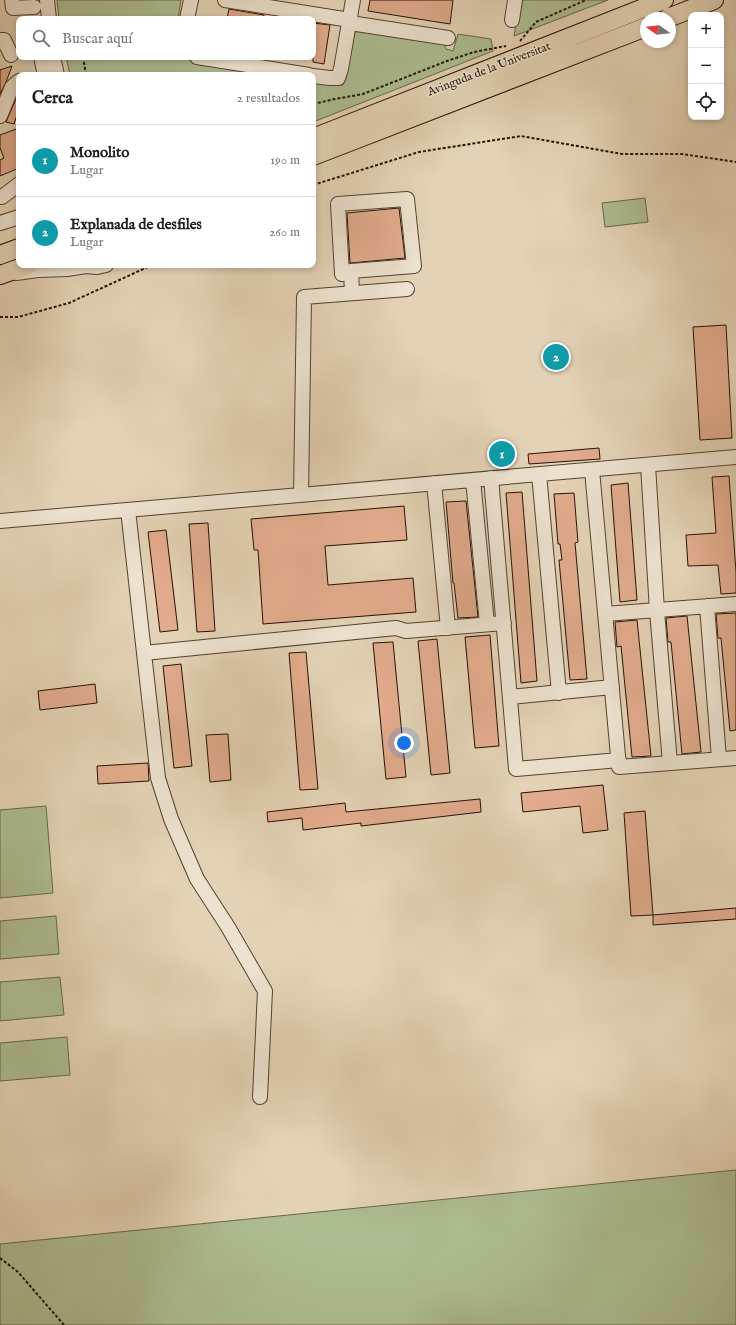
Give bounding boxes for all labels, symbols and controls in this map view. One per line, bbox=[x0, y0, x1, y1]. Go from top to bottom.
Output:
north arrow bbox=[640, 12, 676, 48]
map controls bbox=[688, 12, 724, 120]
button: + bbox=[688, 12, 724, 48]
search box bbox=[16, 16, 316, 60]
icon: search bbox=[30, 27, 52, 49]
text: Buscar aquí bbox=[62, 29, 132, 48]
street label: Avinguda de la Universitat bbox=[424, 39, 553, 100]
button: − bbox=[688, 48, 724, 84]
button: locate bbox=[688, 84, 724, 120]
text: Cerca bbox=[32, 88, 73, 109]
text: 2 resultados bbox=[237, 90, 300, 107]
text: Monolito bbox=[70, 143, 129, 162]
text: 1 bbox=[43, 152, 47, 169]
text: 190 m bbox=[270, 152, 300, 169]
text: Lugar bbox=[70, 162, 103, 179]
text: Explanada de desfiles bbox=[70, 215, 202, 234]
text: 2 bbox=[42, 224, 48, 241]
text: 260 m bbox=[269, 224, 300, 241]
text: Lugar bbox=[70, 234, 103, 251]
pin: 2 bbox=[543, 342, 569, 372]
pin: 1 bbox=[489, 439, 515, 469]
your location bbox=[394, 733, 414, 753]

